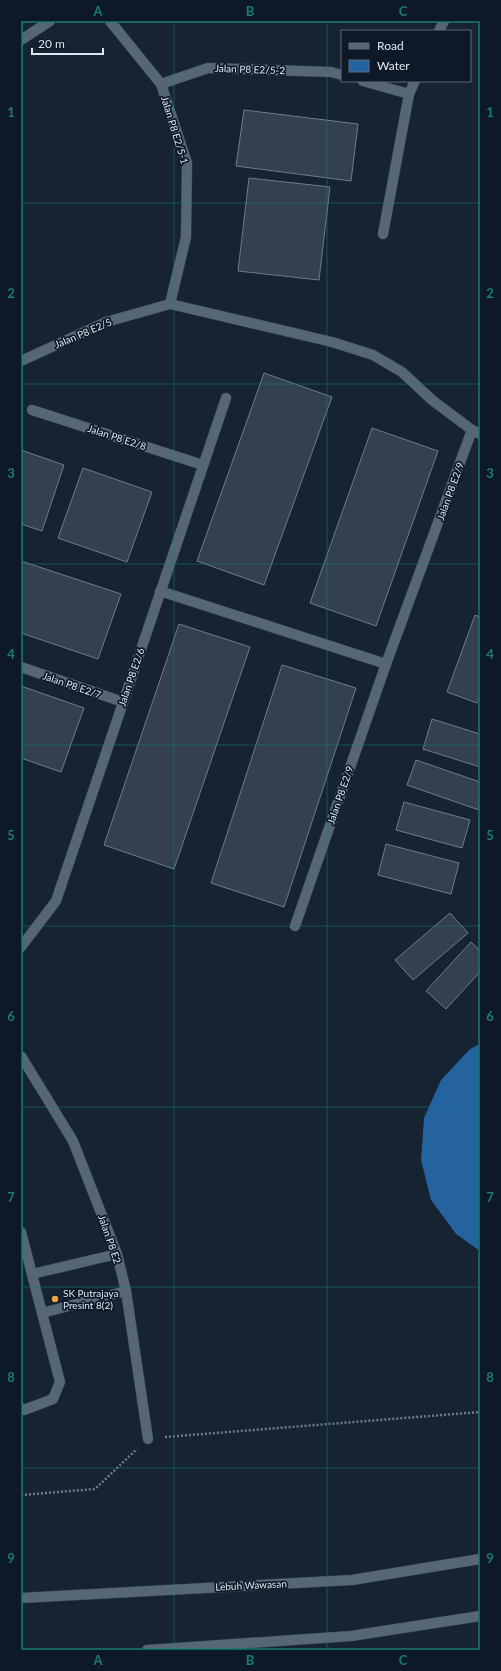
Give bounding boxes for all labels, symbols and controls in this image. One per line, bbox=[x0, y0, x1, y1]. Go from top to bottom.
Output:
text: A bbox=[92, 3, 103, 19]
text: B bbox=[246, 3, 255, 19]
text: C bbox=[399, 3, 408, 19]
scale bar bbox=[32, 30, 103, 56]
legend bbox=[341, 30, 471, 82]
text: 20 m bbox=[38, 36, 65, 51]
text: Road bbox=[377, 38, 404, 53]
text: Water bbox=[377, 58, 410, 73]
street label: Jalan P8 E2/5-2 bbox=[215, 62, 286, 76]
street label: Jalan P8 E2/5-1 bbox=[159, 95, 191, 166]
text: 1 bbox=[7, 104, 15, 120]
text: 1 bbox=[486, 104, 494, 120]
text: 2 bbox=[7, 285, 15, 301]
text: 2 bbox=[486, 285, 494, 301]
street label: Jalan P8 E2/5 bbox=[53, 316, 113, 350]
street label: Jalan P8 E2/8 bbox=[86, 422, 148, 452]
street label: Jalan P8 E2/9 bbox=[434, 460, 466, 522]
text: 3 bbox=[7, 465, 15, 481]
text: 3 bbox=[486, 465, 494, 481]
text: 4 bbox=[7, 646, 15, 662]
street label: Jalan P8 E2/6 bbox=[115, 646, 147, 708]
text: 4 bbox=[486, 646, 494, 662]
street label: Jalan P8 E2/7 bbox=[41, 669, 103, 701]
street label: Jalan P8 E2/9 bbox=[324, 764, 356, 826]
text: 5 bbox=[7, 827, 15, 843]
text: 5 bbox=[486, 827, 494, 843]
text: 6 bbox=[7, 1008, 15, 1024]
text: 6 bbox=[486, 1008, 494, 1024]
text: 7 bbox=[7, 1189, 15, 1205]
text: 7 bbox=[486, 1189, 494, 1205]
street label: Jalan P8 E2 bbox=[96, 1213, 124, 1265]
place label: SK Putrajaya Presint 8(2) bbox=[63, 1287, 119, 1311]
marker: SK Putrajaya Presint 8(2) bbox=[50, 1294, 60, 1304]
text: 8 bbox=[7, 1369, 15, 1385]
text: 8 bbox=[486, 1369, 494, 1385]
text: 9 bbox=[7, 1550, 15, 1566]
text: 9 bbox=[486, 1550, 494, 1566]
street label: Lebuh Wawasan bbox=[215, 1577, 287, 1593]
text: A bbox=[92, 1652, 103, 1668]
text: B bbox=[246, 1652, 255, 1668]
text: C bbox=[399, 1652, 408, 1668]

